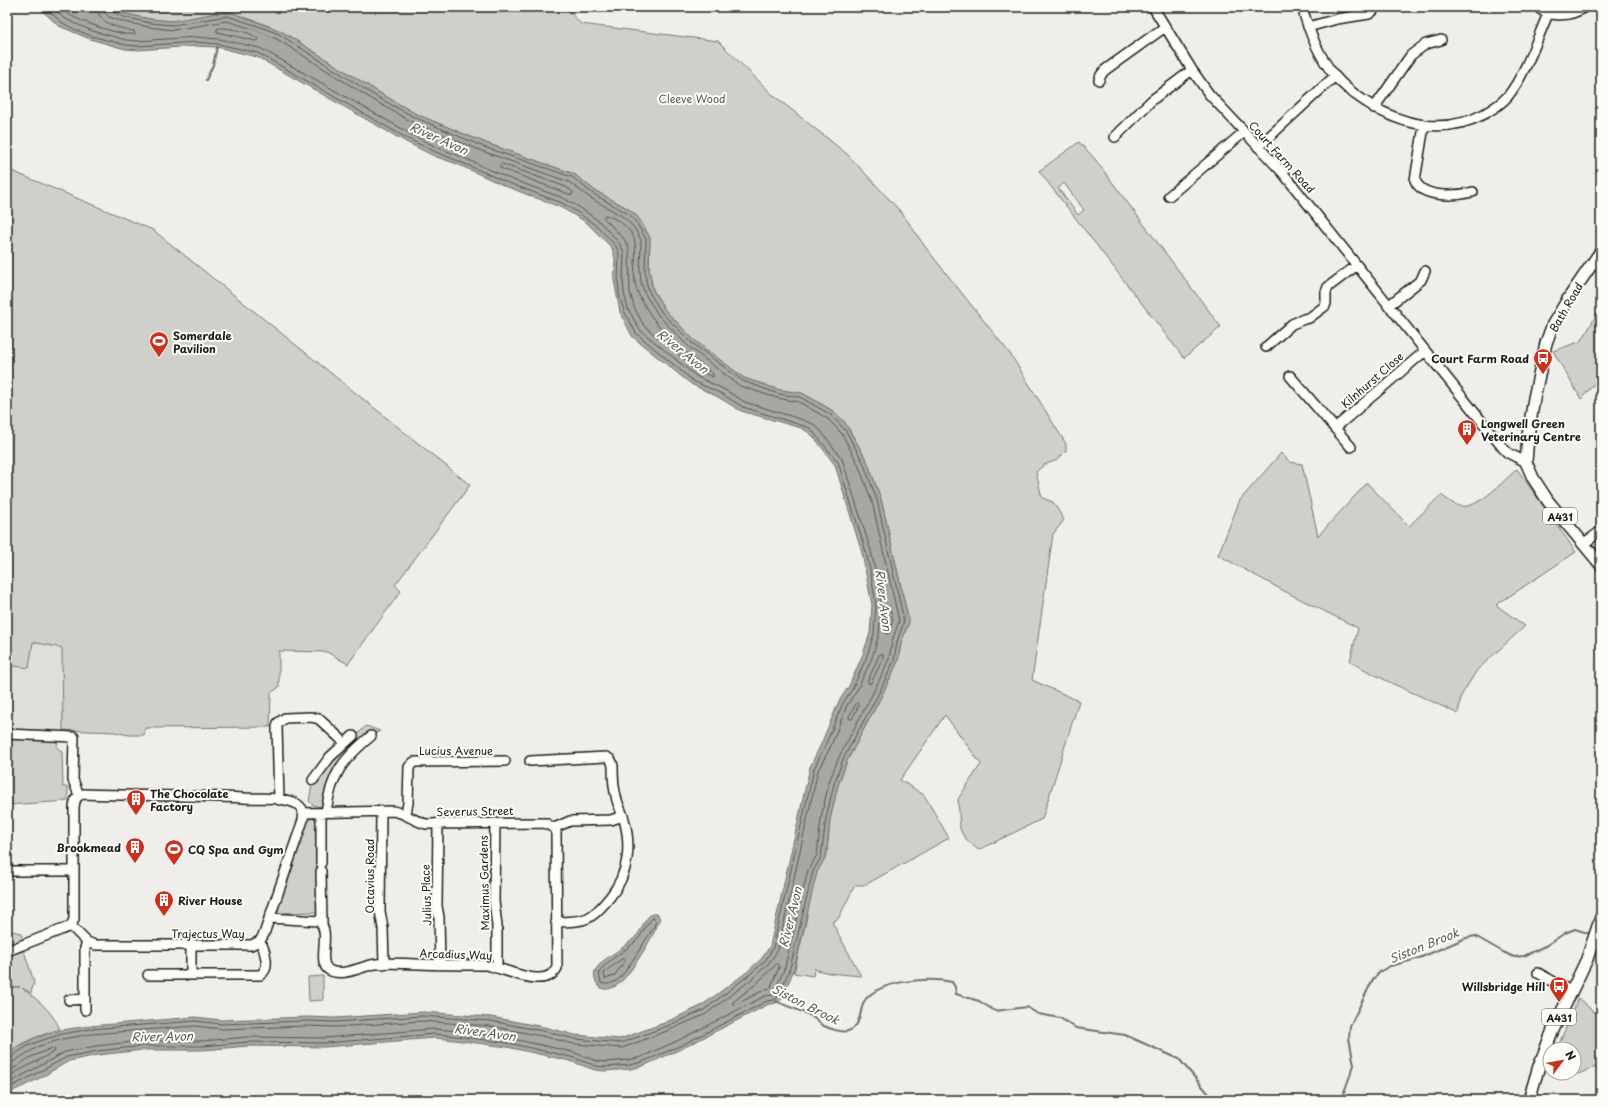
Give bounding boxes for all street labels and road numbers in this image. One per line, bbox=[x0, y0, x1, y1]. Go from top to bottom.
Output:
street label: Court Farm Road bbox=[1245, 117, 1319, 197]
street label: Bath Road bbox=[1545, 279, 1587, 335]
street label: Kilnhurst Close bbox=[1337, 348, 1407, 412]
road number: A431 bbox=[1543, 508, 1577, 524]
street label: Lucius Avenue bbox=[419, 742, 493, 759]
street label: Severus Street bbox=[436, 802, 514, 820]
street label: Maximus Gardens bbox=[475, 835, 493, 931]
street label: Octavius Road bbox=[361, 839, 378, 913]
street label: Julius Place bbox=[416, 864, 436, 926]
street label: Trajectus Way bbox=[171, 925, 245, 942]
street label: Arcadius Way bbox=[419, 944, 493, 964]
road number: A431 bbox=[1542, 1009, 1576, 1025]

